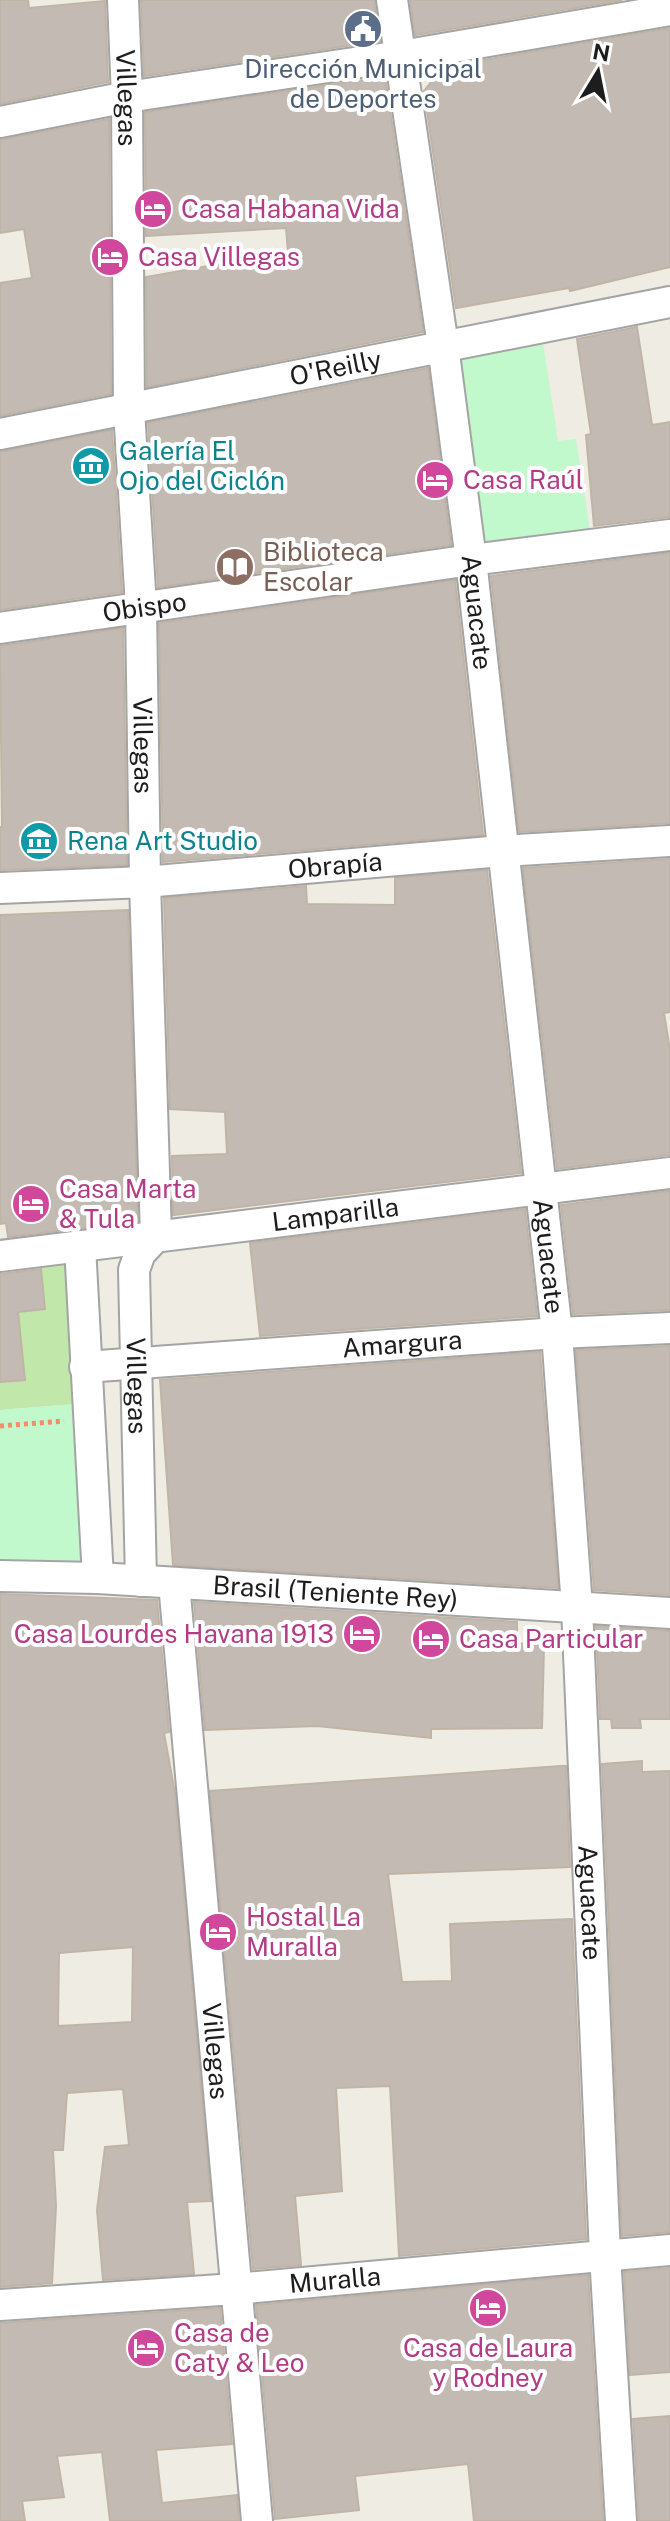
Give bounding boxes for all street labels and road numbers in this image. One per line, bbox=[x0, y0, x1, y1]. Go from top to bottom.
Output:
street label: Villegas bbox=[110, 49, 143, 146]
street label: O'Reilly bbox=[287, 343, 384, 392]
street label: Aguacate bbox=[455, 553, 499, 671]
street label: Obispo bbox=[101, 585, 188, 628]
street label: Villegas bbox=[127, 697, 160, 794]
street label: Obrapía bbox=[287, 845, 384, 885]
street label: Lamparilla bbox=[270, 1191, 401, 1237]
street label: Aguacate bbox=[527, 1197, 571, 1315]
street label: Amargura bbox=[341, 1324, 463, 1363]
street label: Villegas bbox=[121, 1337, 154, 1435]
street label: Brasil (Teniente Rey) bbox=[212, 1569, 459, 1615]
street label: Aguacate bbox=[572, 1844, 608, 1961]
street label: Villegas bbox=[196, 2002, 236, 2101]
street label: Muralla bbox=[288, 2260, 382, 2299]

